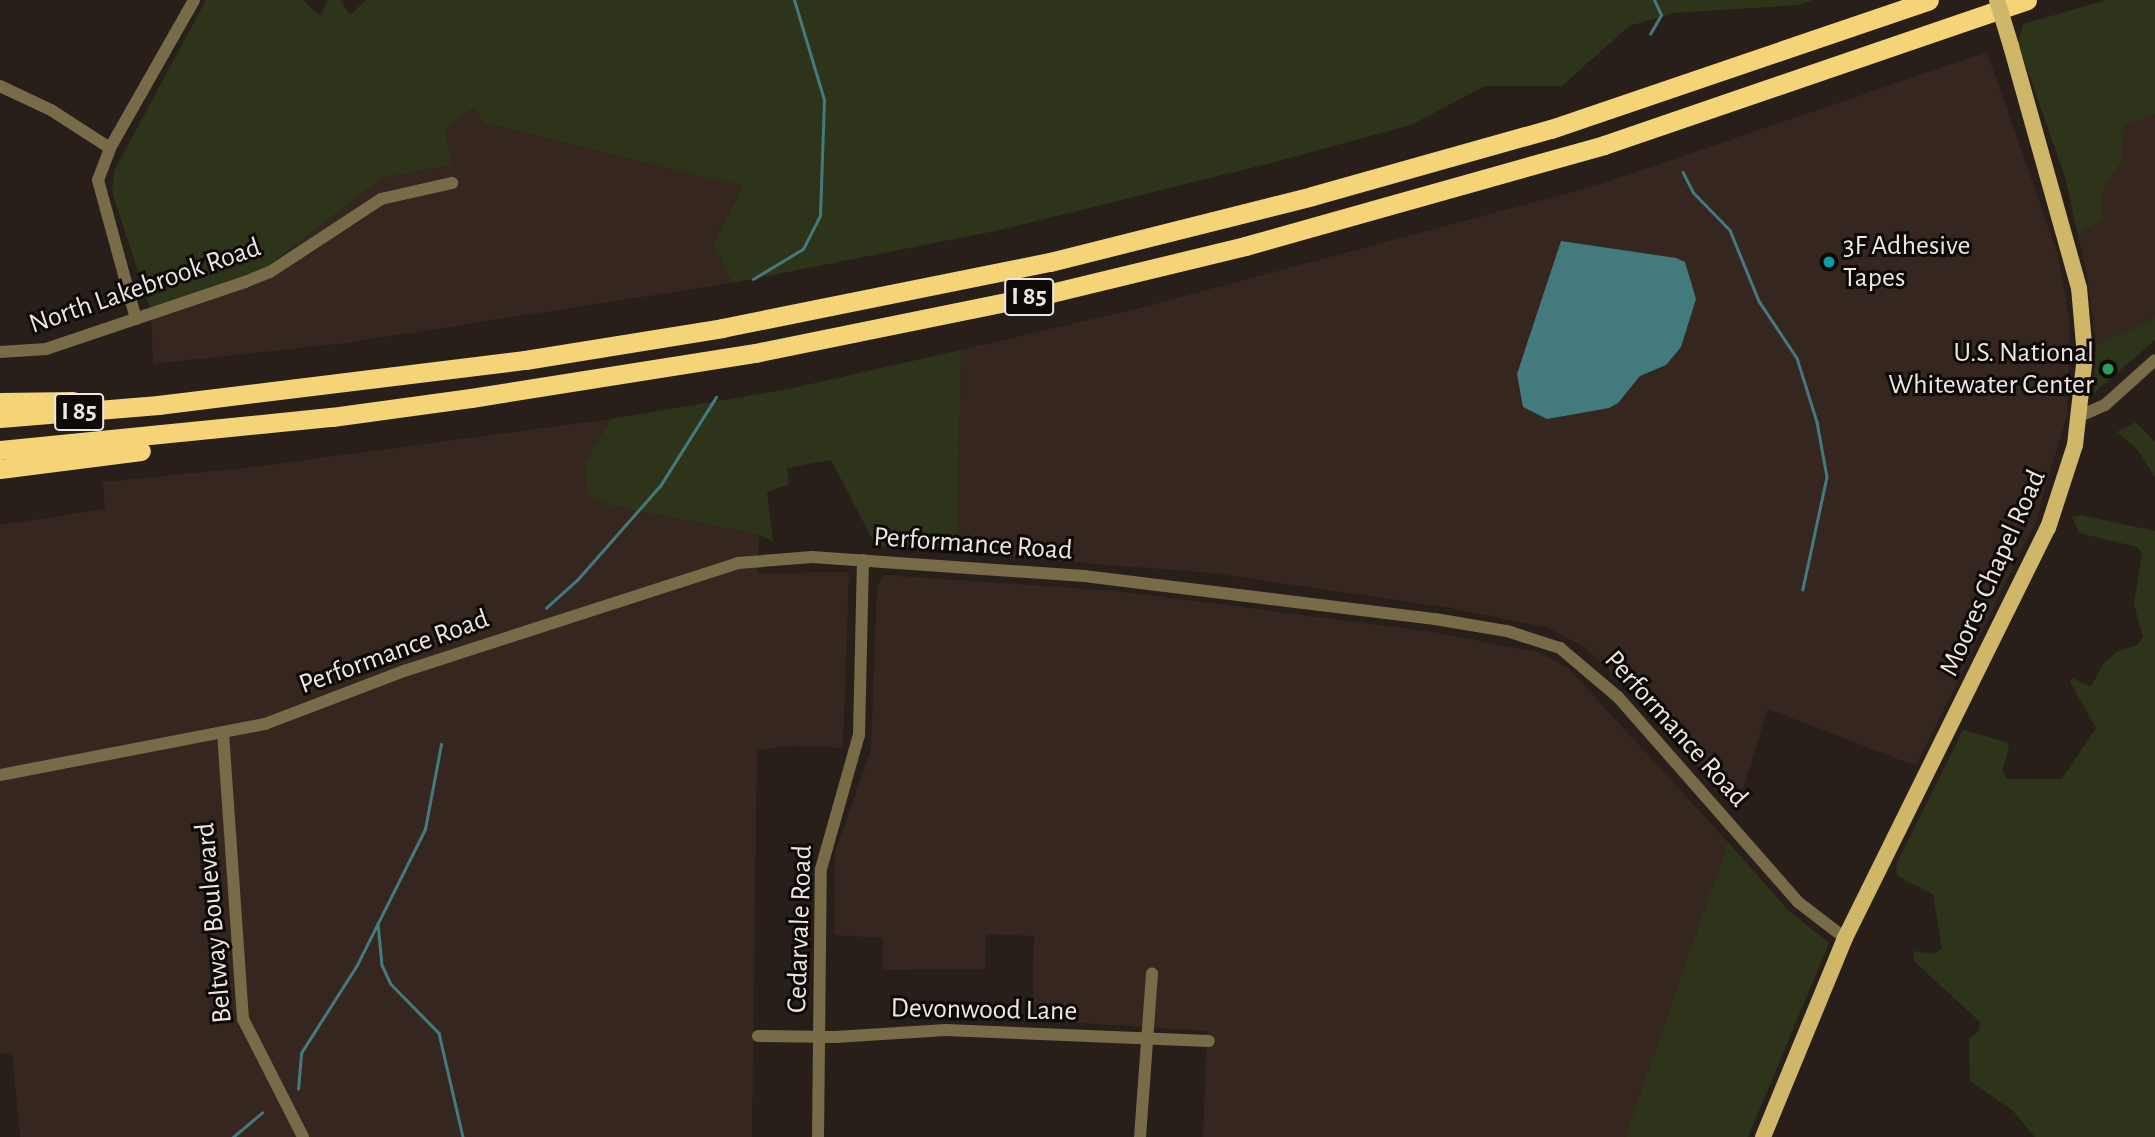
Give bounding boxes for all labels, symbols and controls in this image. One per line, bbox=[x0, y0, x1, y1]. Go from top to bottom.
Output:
place label: 3F Adhesive Tapes bbox=[1843, 229, 1970, 295]
street label: North Lakebrook Road bbox=[25, 231, 265, 341]
marker: 3F Adhesive Tapes bbox=[1821, 254, 1837, 270]
road number: I 85 bbox=[1003, 274, 1055, 320]
place label: U.S. National Whitewater Center bbox=[1888, 336, 2094, 402]
marker: U.S. National Whitewater Center bbox=[2100, 361, 2116, 377]
road number: I 85 bbox=[53, 390, 105, 434]
street label: Moores Chapel Road bbox=[1932, 465, 2054, 681]
street label: Performance Road bbox=[872, 520, 1074, 568]
street label: Performance Road bbox=[295, 602, 493, 702]
street label: Performance Road bbox=[1597, 644, 1755, 814]
street label: Beltway Boulevard bbox=[188, 821, 240, 1025]
street label: Cedarvale Road bbox=[780, 845, 820, 1013]
street label: Devonwood Lane bbox=[890, 992, 1078, 1028]

